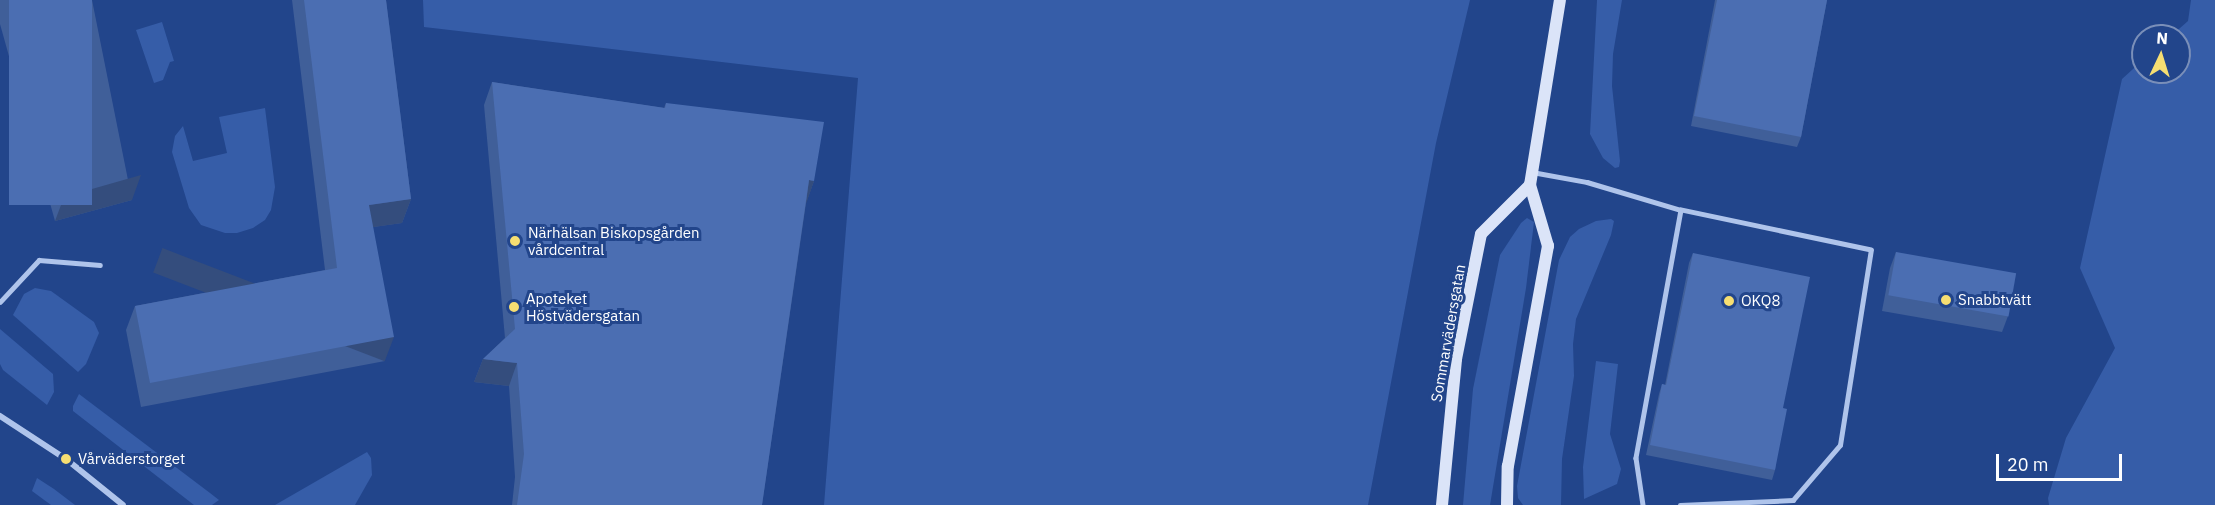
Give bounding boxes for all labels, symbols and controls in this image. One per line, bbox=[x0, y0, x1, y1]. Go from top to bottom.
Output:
north arrow bbox=[2131, 24, 2191, 84]
text: N bbox=[2156, 28, 2169, 48]
place label: Närhälsan Biskopsgården vårdcentral bbox=[528, 223, 700, 258]
marker: Närhälsan Biskopsgården vårdcentral bbox=[506, 232, 524, 250]
street label: Sommarvädersgatan bbox=[1427, 263, 1469, 403]
place label: Apoteket Höstvädersgatan bbox=[526, 289, 640, 324]
place label: Snabbtvätt bbox=[1958, 291, 2031, 309]
place label: OKQ8 bbox=[1741, 292, 1780, 310]
marker: Snabbtvätt bbox=[1939, 293, 1953, 307]
marker: OKQ8 bbox=[1722, 294, 1736, 308]
marker: Apoteket Höstvädersgatan bbox=[507, 300, 521, 314]
scale bar bbox=[1999, 442, 2125, 480]
place label: Vårväderstorget bbox=[78, 450, 185, 468]
marker: Vårväderstorget bbox=[59, 452, 73, 466]
text: 20 m bbox=[2007, 453, 2049, 476]

